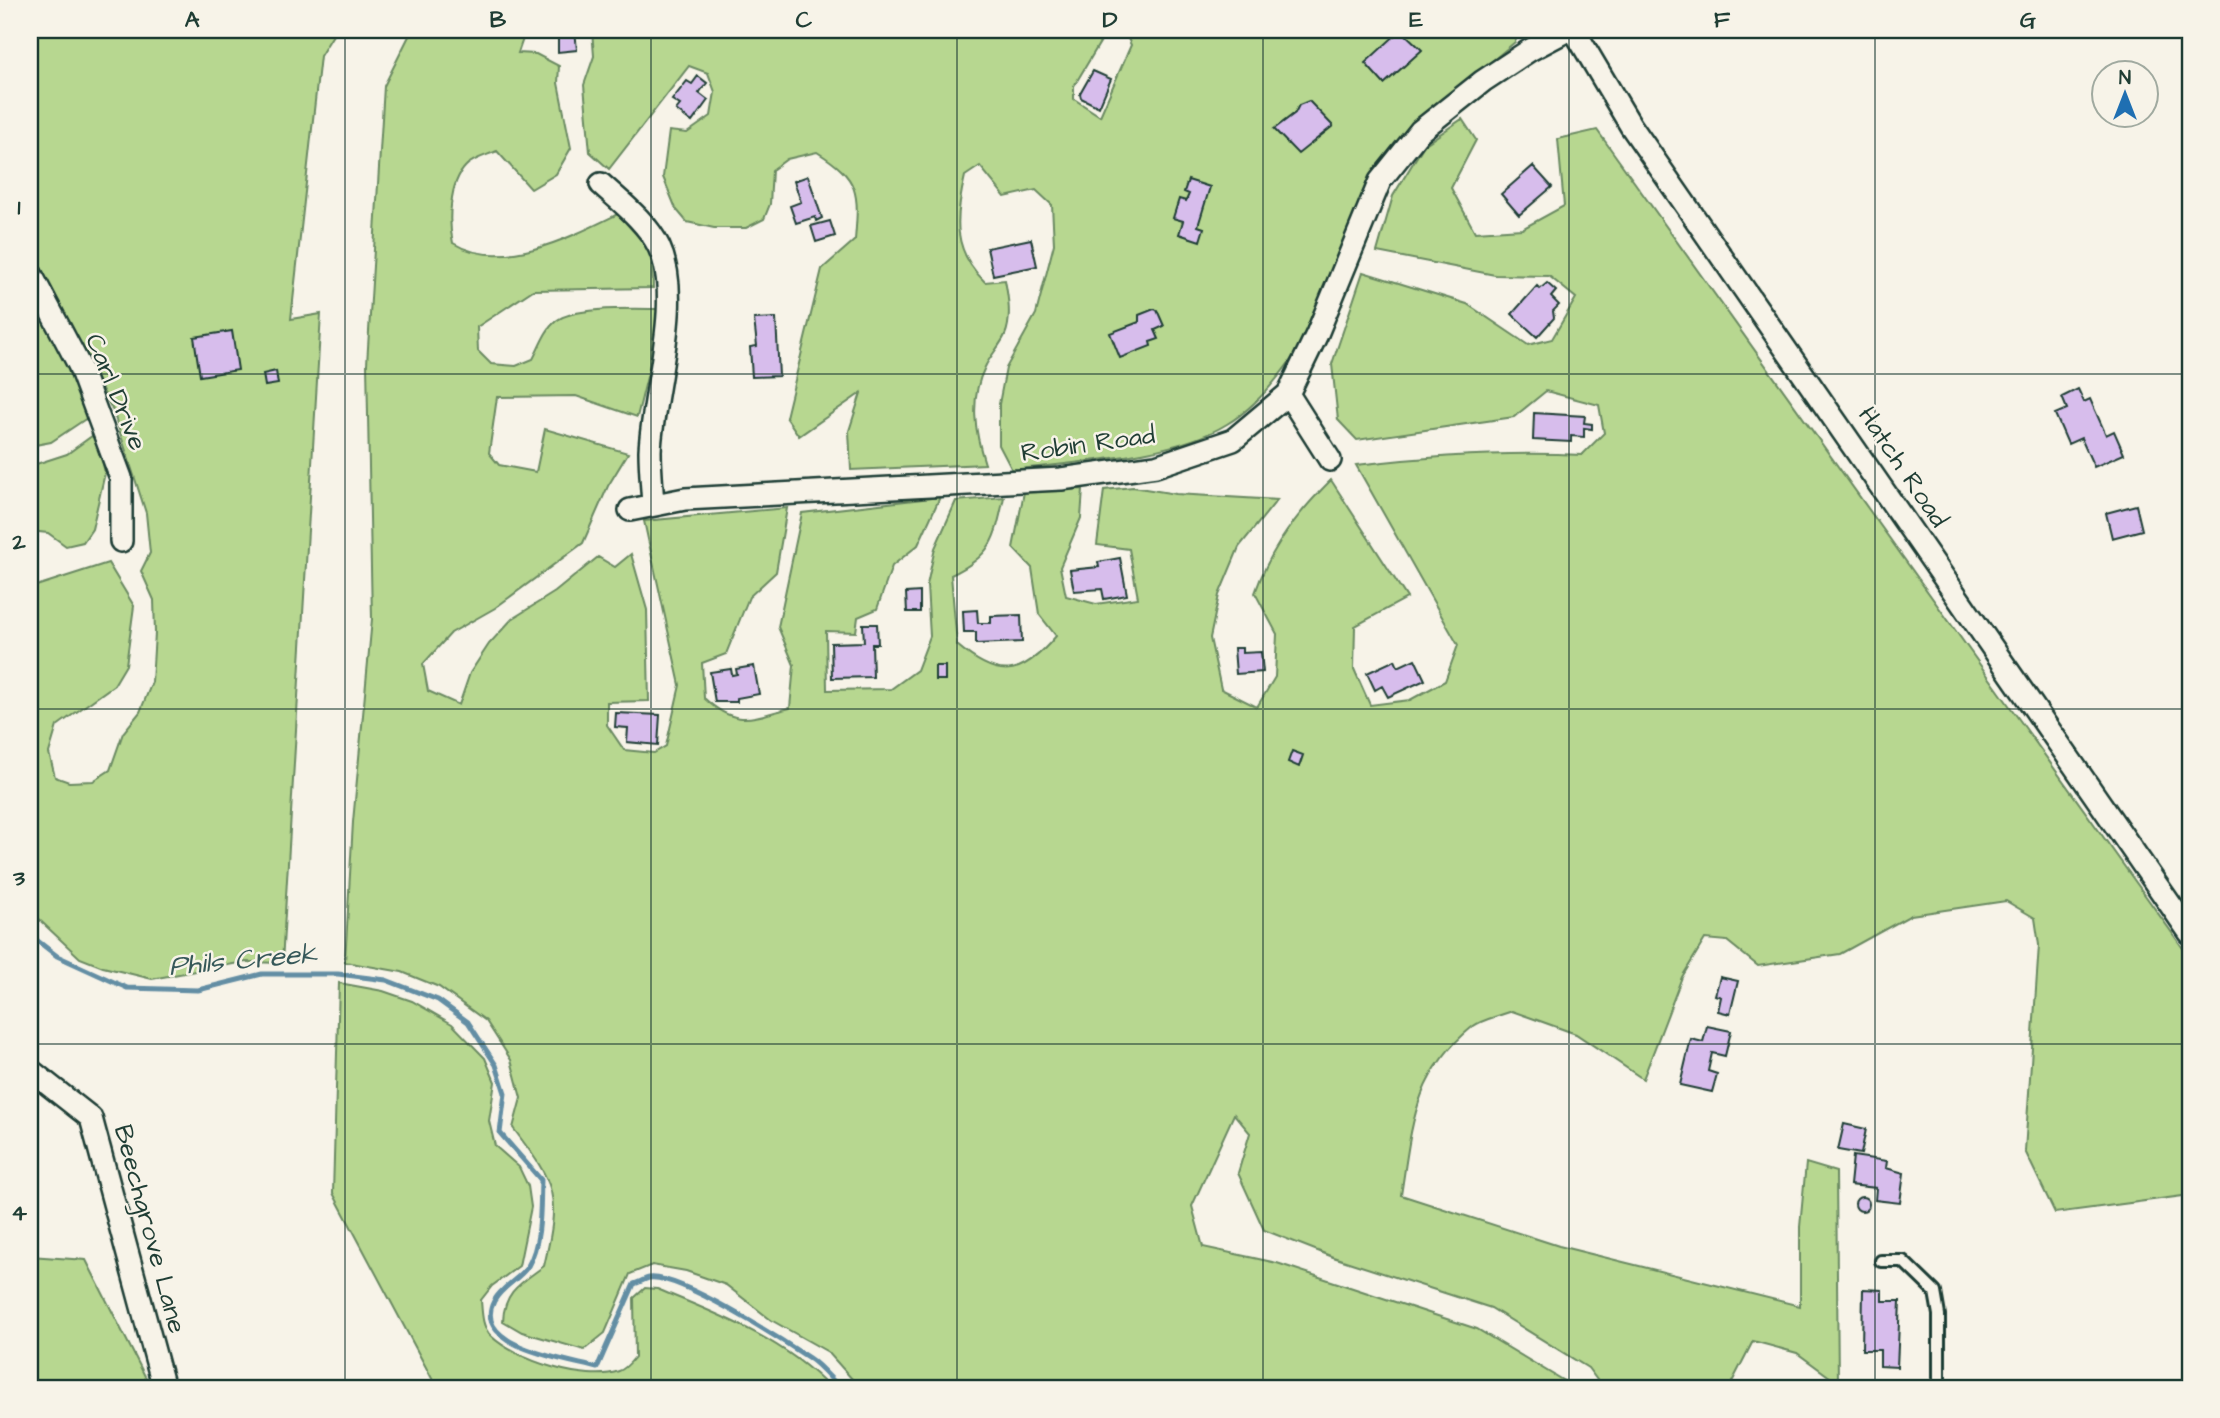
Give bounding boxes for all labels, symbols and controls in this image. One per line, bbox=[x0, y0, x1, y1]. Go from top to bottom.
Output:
text: A bbox=[185, 4, 200, 36]
text: B bbox=[490, 4, 507, 36]
text: C bbox=[796, 4, 813, 36]
text: D bbox=[1103, 4, 1118, 36]
text: E bbox=[1409, 4, 1423, 36]
text: F bbox=[1714, 4, 1731, 36]
text: G bbox=[2020, 4, 2036, 36]
north arrow bbox=[2090, 60, 2160, 130]
text: N bbox=[2119, 65, 2131, 92]
text: 1 bbox=[18, 191, 21, 223]
street label: Carl Drive bbox=[76, 328, 156, 456]
street label: Hatch Road bbox=[1849, 399, 1957, 535]
street label: Robin Road bbox=[1019, 417, 1157, 471]
text: 2 bbox=[11, 526, 26, 558]
text: 3 bbox=[12, 862, 25, 894]
water label: Phils Creek bbox=[167, 934, 319, 986]
street label: Beechgrove Lane bbox=[103, 1121, 195, 1338]
text: 4 bbox=[11, 1197, 27, 1229]

